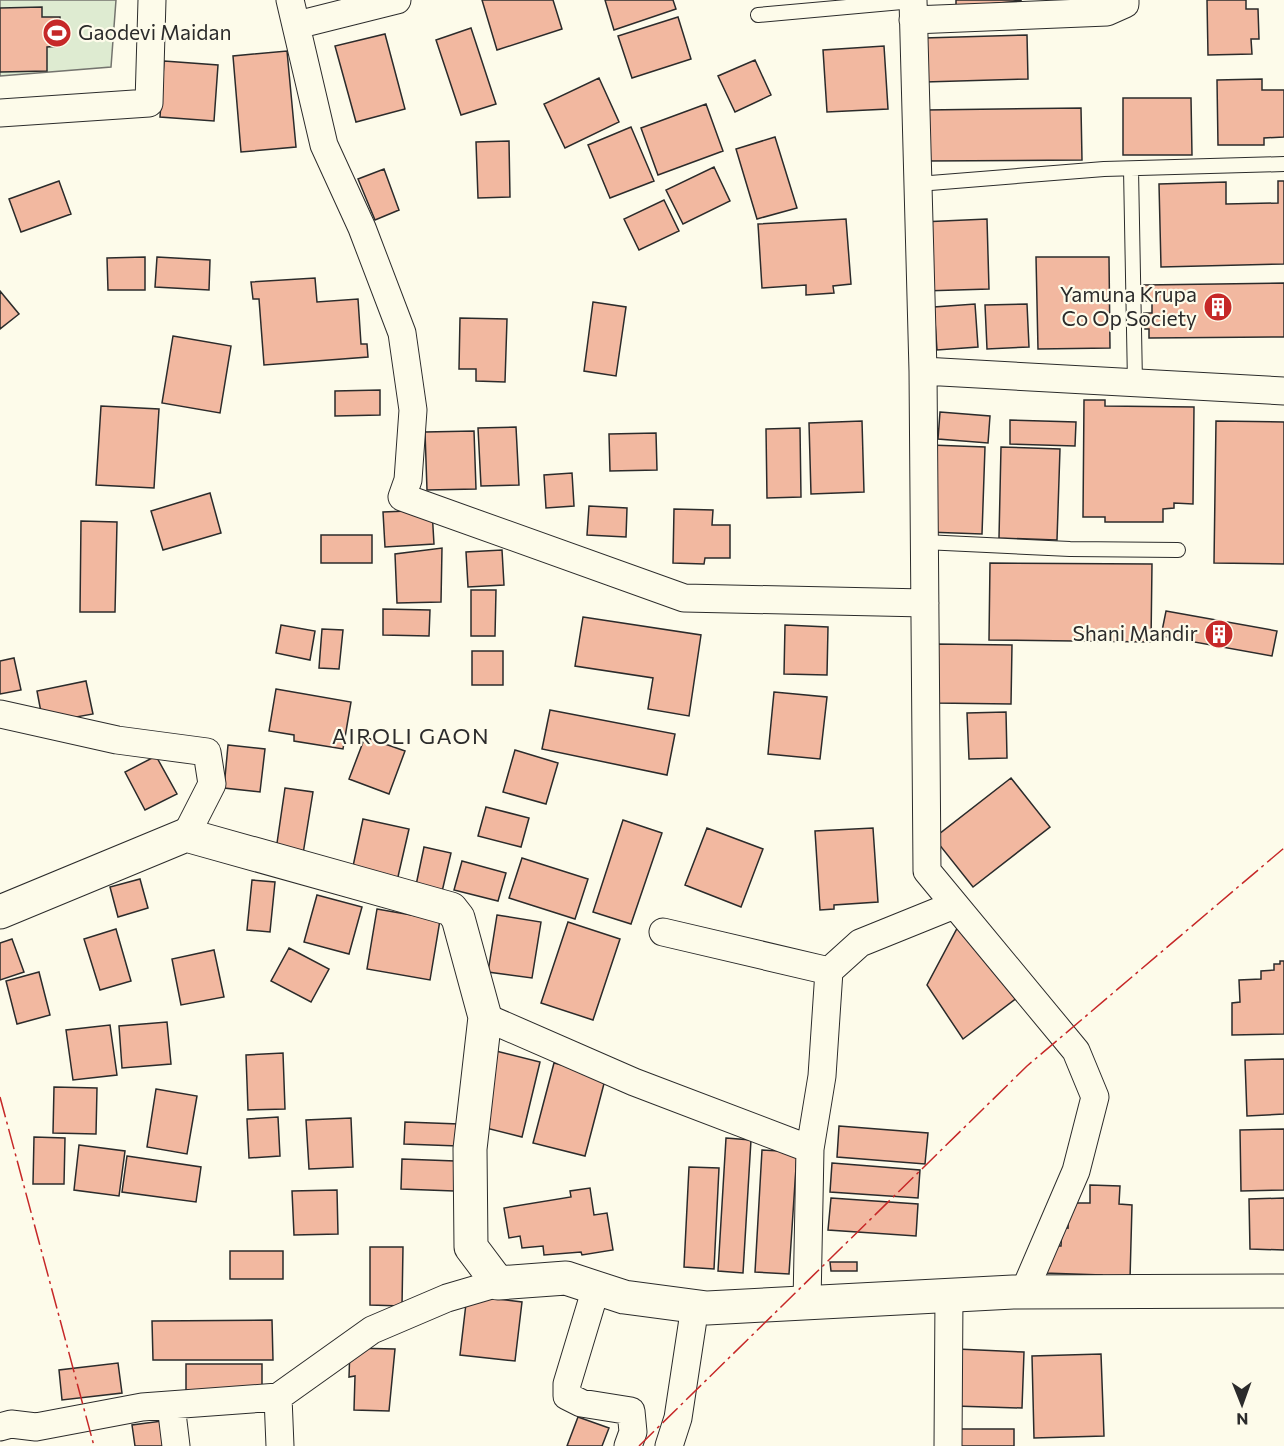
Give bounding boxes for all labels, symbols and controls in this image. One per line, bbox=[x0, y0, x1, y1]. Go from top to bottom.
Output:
sports icon: Gaodevi Maidan bbox=[41, 17, 73, 49]
place label: Gaodevi Maidan bbox=[78, 19, 231, 44]
place label: Yamuna Krupa Co Op Society bbox=[1060, 281, 1197, 330]
building icon: Yamuna Krupa Co Op Society bbox=[1202, 291, 1234, 323]
building icon: Shani Mandir bbox=[1203, 618, 1235, 650]
place label: Shani Mandir bbox=[1072, 620, 1198, 645]
district label: AIROLI GAON bbox=[332, 722, 490, 749]
north arrow bbox=[1212, 1374, 1272, 1434]
text: N bbox=[1236, 1410, 1248, 1429]

